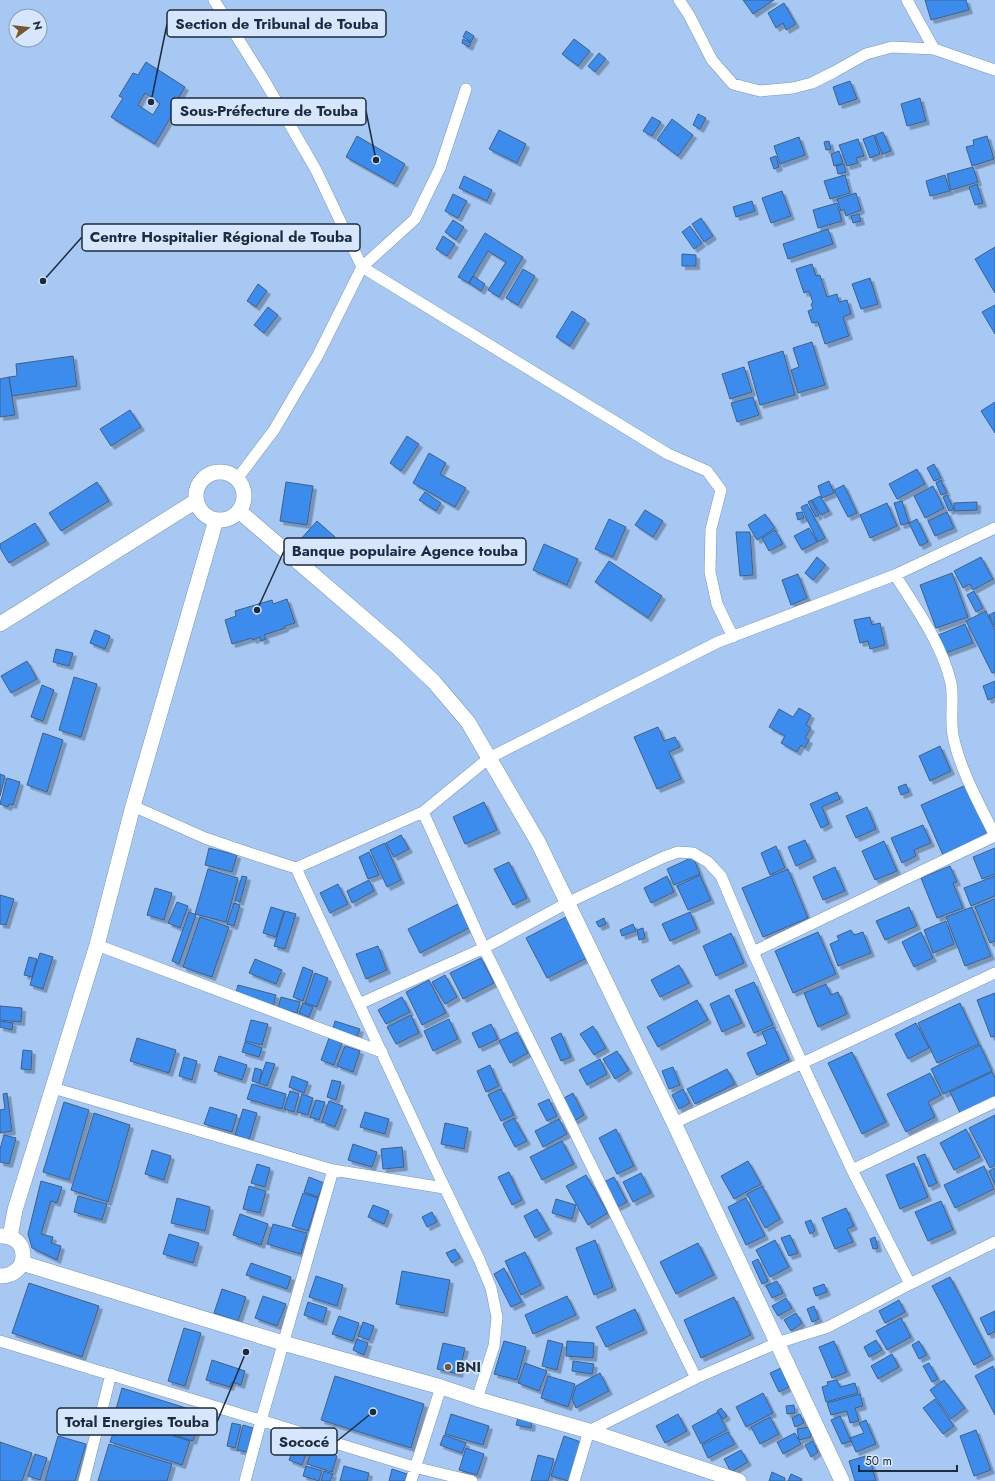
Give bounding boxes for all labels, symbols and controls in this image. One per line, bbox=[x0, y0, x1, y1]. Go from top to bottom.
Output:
north arrow bbox=[8, 8, 48, 48]
callout: Section de Tribunal de Touba bbox=[167, 10, 386, 37]
text: Section de Tribunal de Touba bbox=[175, 13, 379, 35]
text: N bbox=[29, 19, 47, 32]
callout: Sous-Préfecture de Touba bbox=[171, 98, 366, 125]
text: Sous-Préfecture de Touba bbox=[180, 100, 358, 122]
callout: Centre Hospitalier Régional de Touba bbox=[82, 224, 360, 251]
text: Centre Hospitalier Régional de Touba bbox=[90, 226, 352, 248]
callout: Banque populaire Agence touba bbox=[284, 538, 526, 565]
text: Banque populaire Agence touba bbox=[292, 540, 518, 562]
place label: BNI bbox=[456, 1357, 481, 1377]
marker: BNI bbox=[443, 1362, 453, 1372]
callout: Total Energies Touba bbox=[57, 1408, 217, 1435]
text: Total Energies Touba bbox=[65, 1411, 209, 1433]
callout: Sococé bbox=[271, 1428, 337, 1455]
text: Sococé bbox=[279, 1431, 330, 1453]
scale bar bbox=[859, 1447, 957, 1473]
text: 50 m bbox=[865, 1452, 892, 1470]

